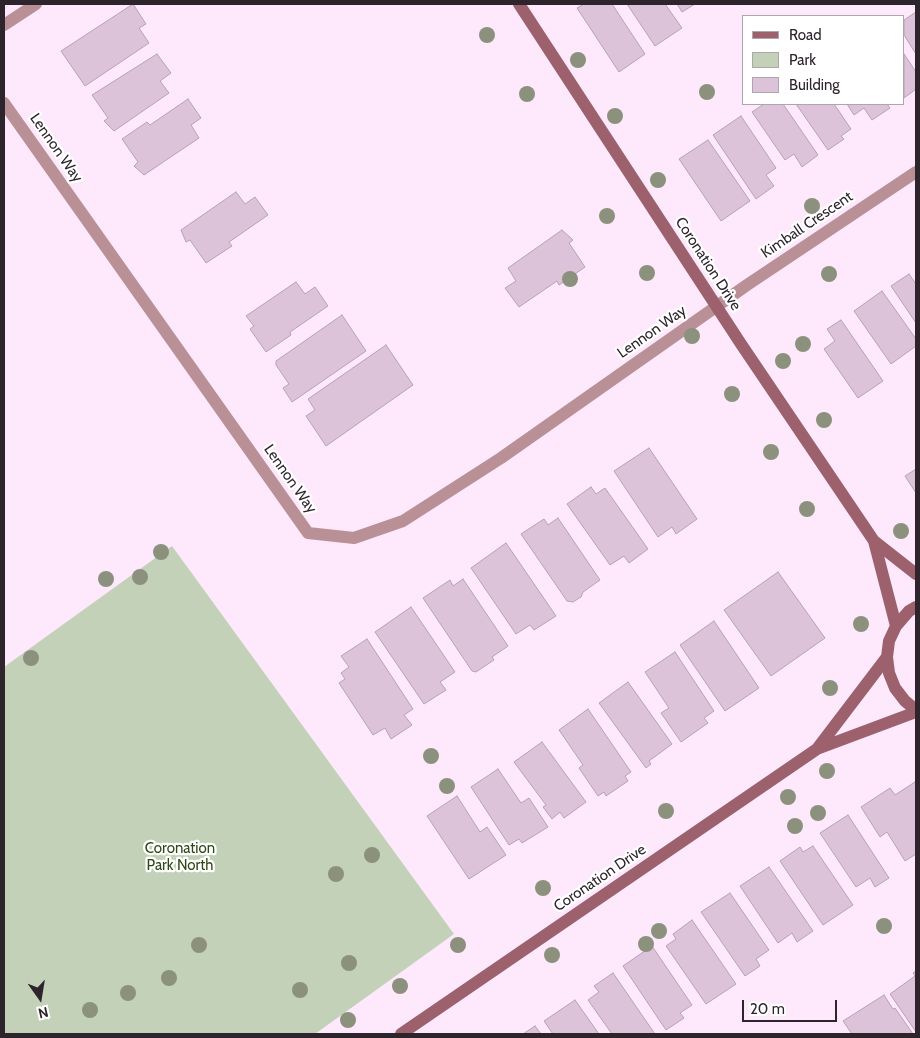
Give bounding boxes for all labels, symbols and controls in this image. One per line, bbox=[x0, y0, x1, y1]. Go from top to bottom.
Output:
legend bbox=[742, 15, 905, 105]
text: Road bbox=[789, 26, 822, 44]
text: Park bbox=[789, 51, 816, 69]
text: Building bbox=[789, 76, 840, 94]
street label: Lennon Way bbox=[26, 110, 86, 186]
street label: Kimball Crescent bbox=[758, 188, 856, 262]
street label: Coronation Drive bbox=[671, 214, 745, 314]
street label: Lennon Way bbox=[614, 302, 690, 362]
street label: Lennon Way bbox=[260, 441, 320, 517]
park label: Coronation Park North bbox=[145, 840, 215, 875]
street label: Coronation Drive bbox=[550, 841, 650, 915]
north arrow bbox=[15, 973, 65, 1023]
scale bar bbox=[745, 990, 840, 1022]
text: 20 m bbox=[750, 1000, 785, 1018]
text: N bbox=[37, 1003, 50, 1022]

